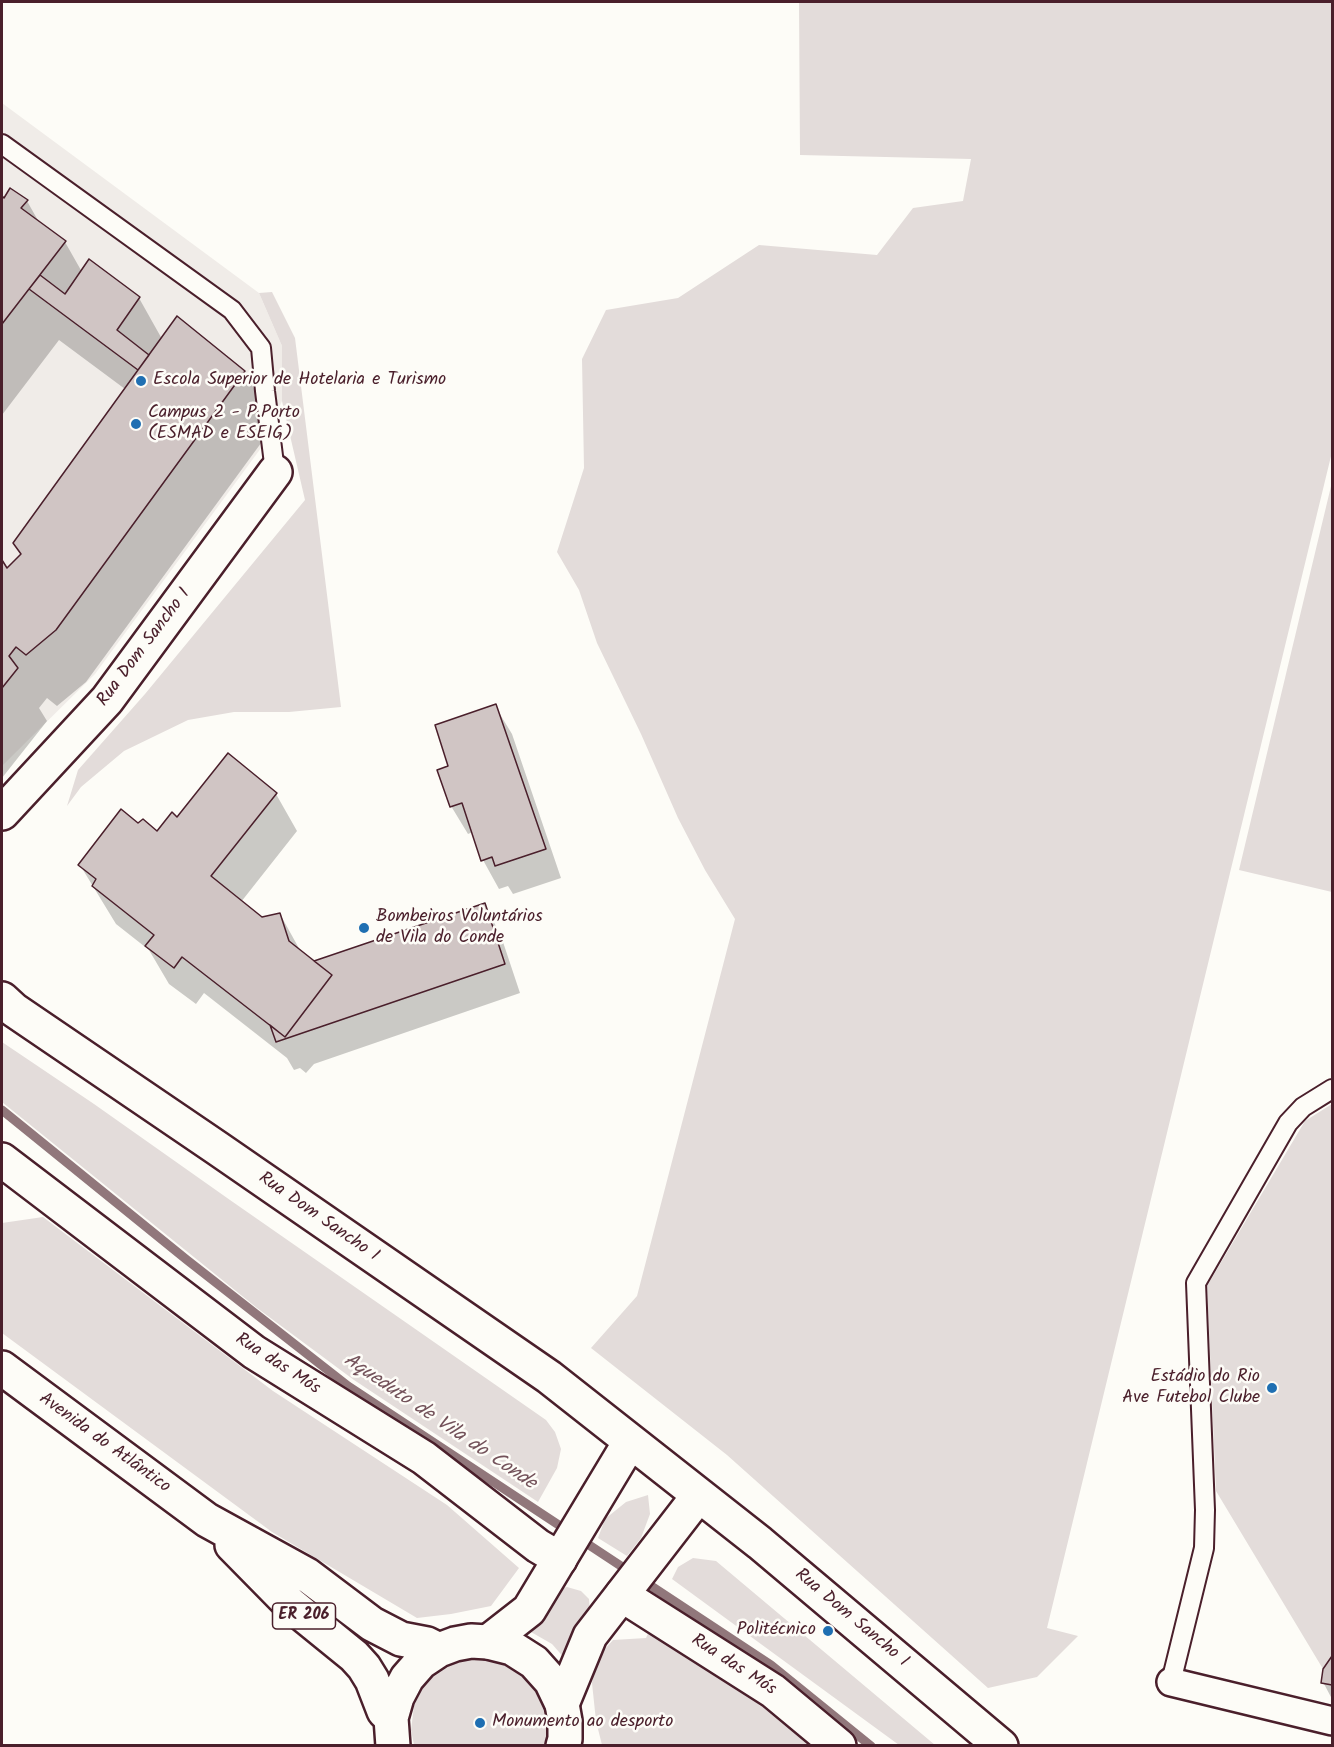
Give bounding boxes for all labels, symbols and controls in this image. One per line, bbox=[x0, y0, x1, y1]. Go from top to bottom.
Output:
place label: Escola Superior de Hotelaria e Turismo bbox=[153, 370, 446, 392]
marker: Escola Superior de Hotelaria e Turismo bbox=[134, 374, 148, 388]
place label: Campus 2 - P.Porto (ESMAD e ESEIG) bbox=[148, 403, 300, 446]
marker: Campus 2 - P.Porto (ESMAD e ESEIG) bbox=[129, 417, 143, 431]
street label: Rua Dom Sancho I bbox=[94, 585, 196, 711]
place label: Bombeiros Voluntários de Vila do Conde bbox=[376, 907, 543, 950]
marker: Bombeiros Voluntários de Vila do Conde bbox=[357, 921, 371, 935]
street label: Rua Dom Sancho I bbox=[254, 1168, 382, 1268]
street label: Rua das Mós bbox=[230, 1329, 324, 1401]
water label: Aqueduto de Vila do Conde bbox=[338, 1350, 540, 1496]
place label: Estádio do Rio Ave Futebol Clube bbox=[1122, 1367, 1260, 1410]
marker: Estádio do Rio Ave Futebol Clube bbox=[1265, 1381, 1279, 1395]
street label: Avenida do Atlântico bbox=[34, 1389, 174, 1499]
street label: Rua Dom Sancho I bbox=[790, 1565, 912, 1673]
road number: ER 206 bbox=[272, 1603, 336, 1629]
place label: Politécnico bbox=[736, 1620, 816, 1642]
marker: Politécnico bbox=[821, 1624, 835, 1638]
street label: Rua das Mós bbox=[686, 1630, 780, 1702]
place label: Monumento ao desporto bbox=[492, 1712, 673, 1734]
marker: Monumento ao desporto bbox=[473, 1716, 487, 1730]

